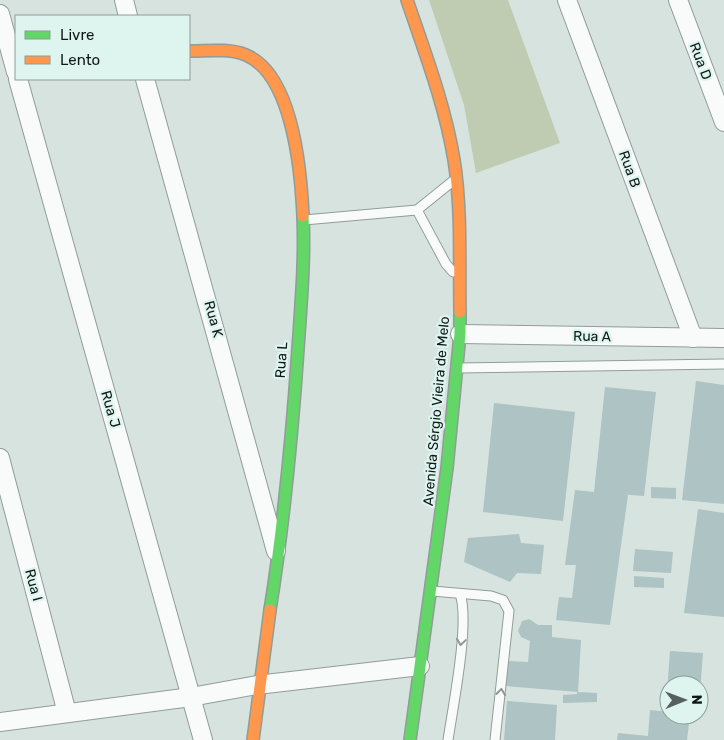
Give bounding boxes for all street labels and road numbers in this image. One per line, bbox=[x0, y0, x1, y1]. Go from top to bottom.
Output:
street label: Rua D bbox=[686, 40, 715, 82]
street label: Rua B bbox=[615, 148, 644, 190]
street label: Rua K bbox=[200, 299, 227, 340]
street label: Avenida Sérgio Vieira de Melo bbox=[420, 316, 453, 507]
street label: Rua A bbox=[573, 328, 612, 345]
street label: Rua L bbox=[272, 341, 291, 379]
street label: Rua J bbox=[97, 389, 124, 430]
street label: Rua I bbox=[21, 567, 46, 603]

